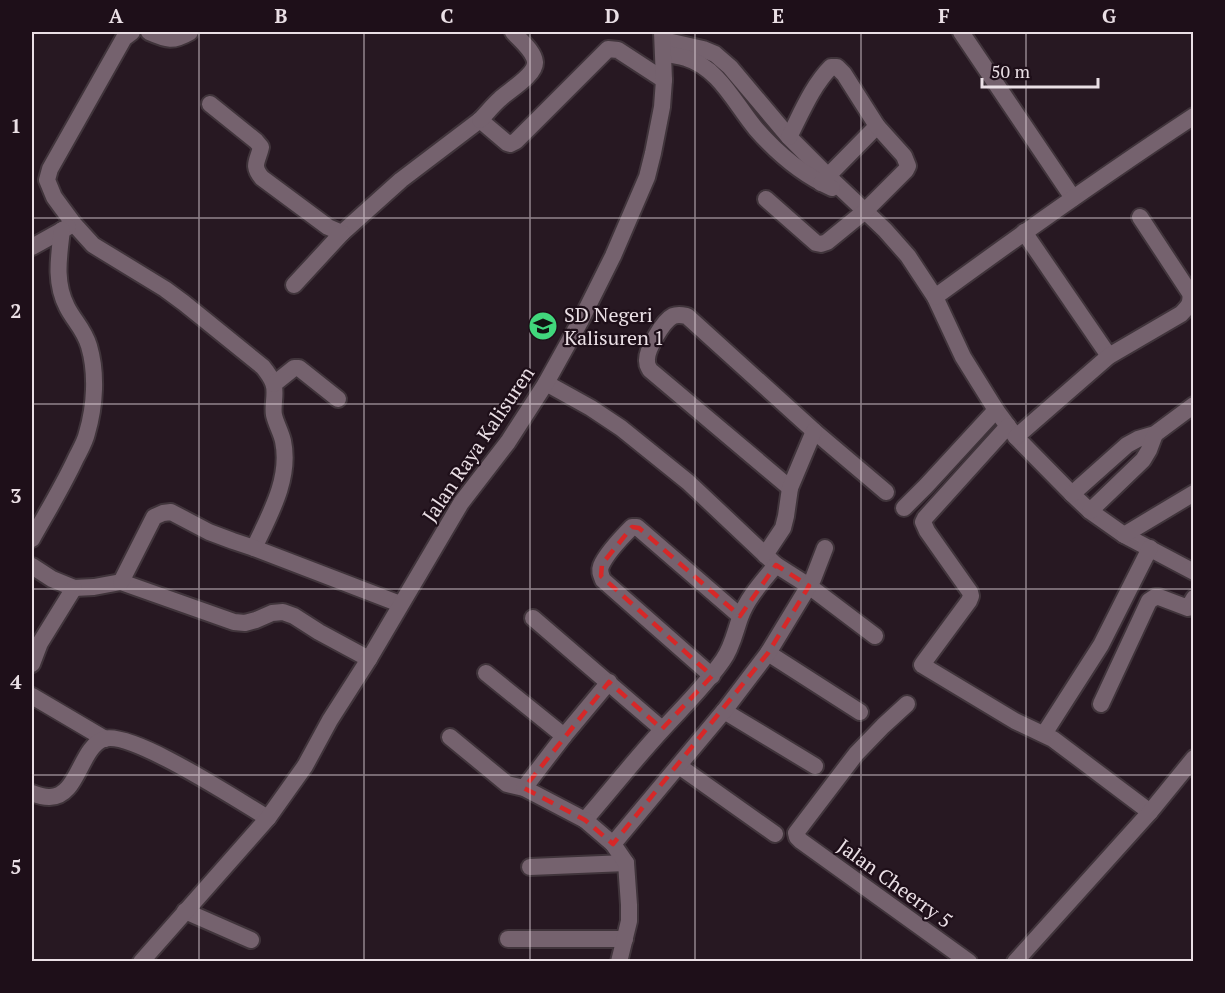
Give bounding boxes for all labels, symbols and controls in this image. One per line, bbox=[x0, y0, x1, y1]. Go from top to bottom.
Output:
text: A bbox=[109, 2, 124, 29]
text: B bbox=[275, 2, 288, 29]
text: C bbox=[440, 2, 454, 29]
text: D bbox=[605, 2, 619, 29]
text: E bbox=[772, 2, 784, 29]
text: F bbox=[938, 2, 950, 29]
text: G bbox=[1102, 2, 1116, 29]
scale bar bbox=[982, 51, 1098, 89]
text: 50 m bbox=[991, 59, 1031, 83]
text: 1 bbox=[10, 112, 22, 139]
text: 2 bbox=[10, 297, 22, 324]
place label: SD Negeri Kalisuren 1 bbox=[564, 301, 664, 351]
school or university icon: SD Negeri Kalisuren 1 bbox=[527, 310, 559, 342]
street label: Jalan Raya Kalisuren bbox=[416, 361, 540, 527]
text: 3 bbox=[10, 482, 22, 509]
text: 4 bbox=[10, 668, 22, 695]
street label: Jalan Cheerry 5 bbox=[832, 832, 958, 934]
text: 5 bbox=[10, 853, 22, 880]

